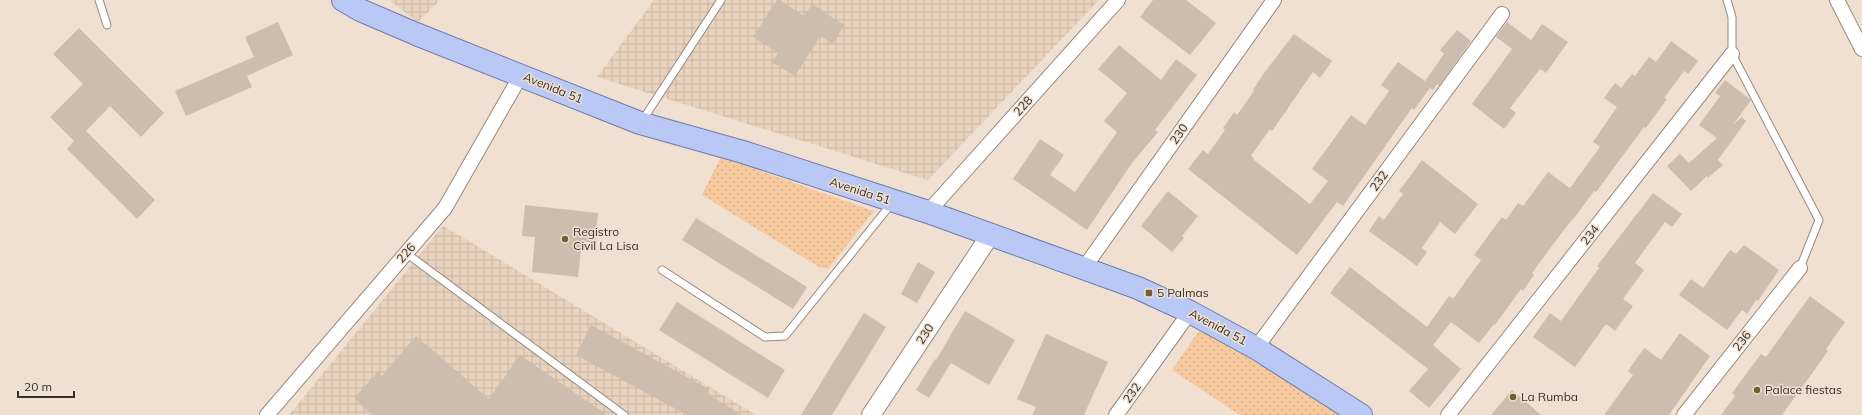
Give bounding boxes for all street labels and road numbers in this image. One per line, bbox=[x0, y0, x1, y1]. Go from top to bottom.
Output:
street label: Avenida 51 bbox=[521, 69, 585, 106]
street label: 228 bbox=[1010, 93, 1035, 119]
street label: 230 bbox=[1166, 121, 1191, 147]
street label: 232 bbox=[1366, 168, 1391, 194]
street label: Avenida 51 bbox=[828, 174, 892, 207]
street label: 234 bbox=[1577, 222, 1602, 248]
street label: 226 bbox=[393, 240, 418, 266]
street label: Avenida 51 bbox=[1187, 305, 1250, 348]
street label: 230 bbox=[912, 321, 937, 347]
street label: 236 bbox=[1729, 328, 1754, 354]
street label: 232 bbox=[1119, 380, 1144, 406]

